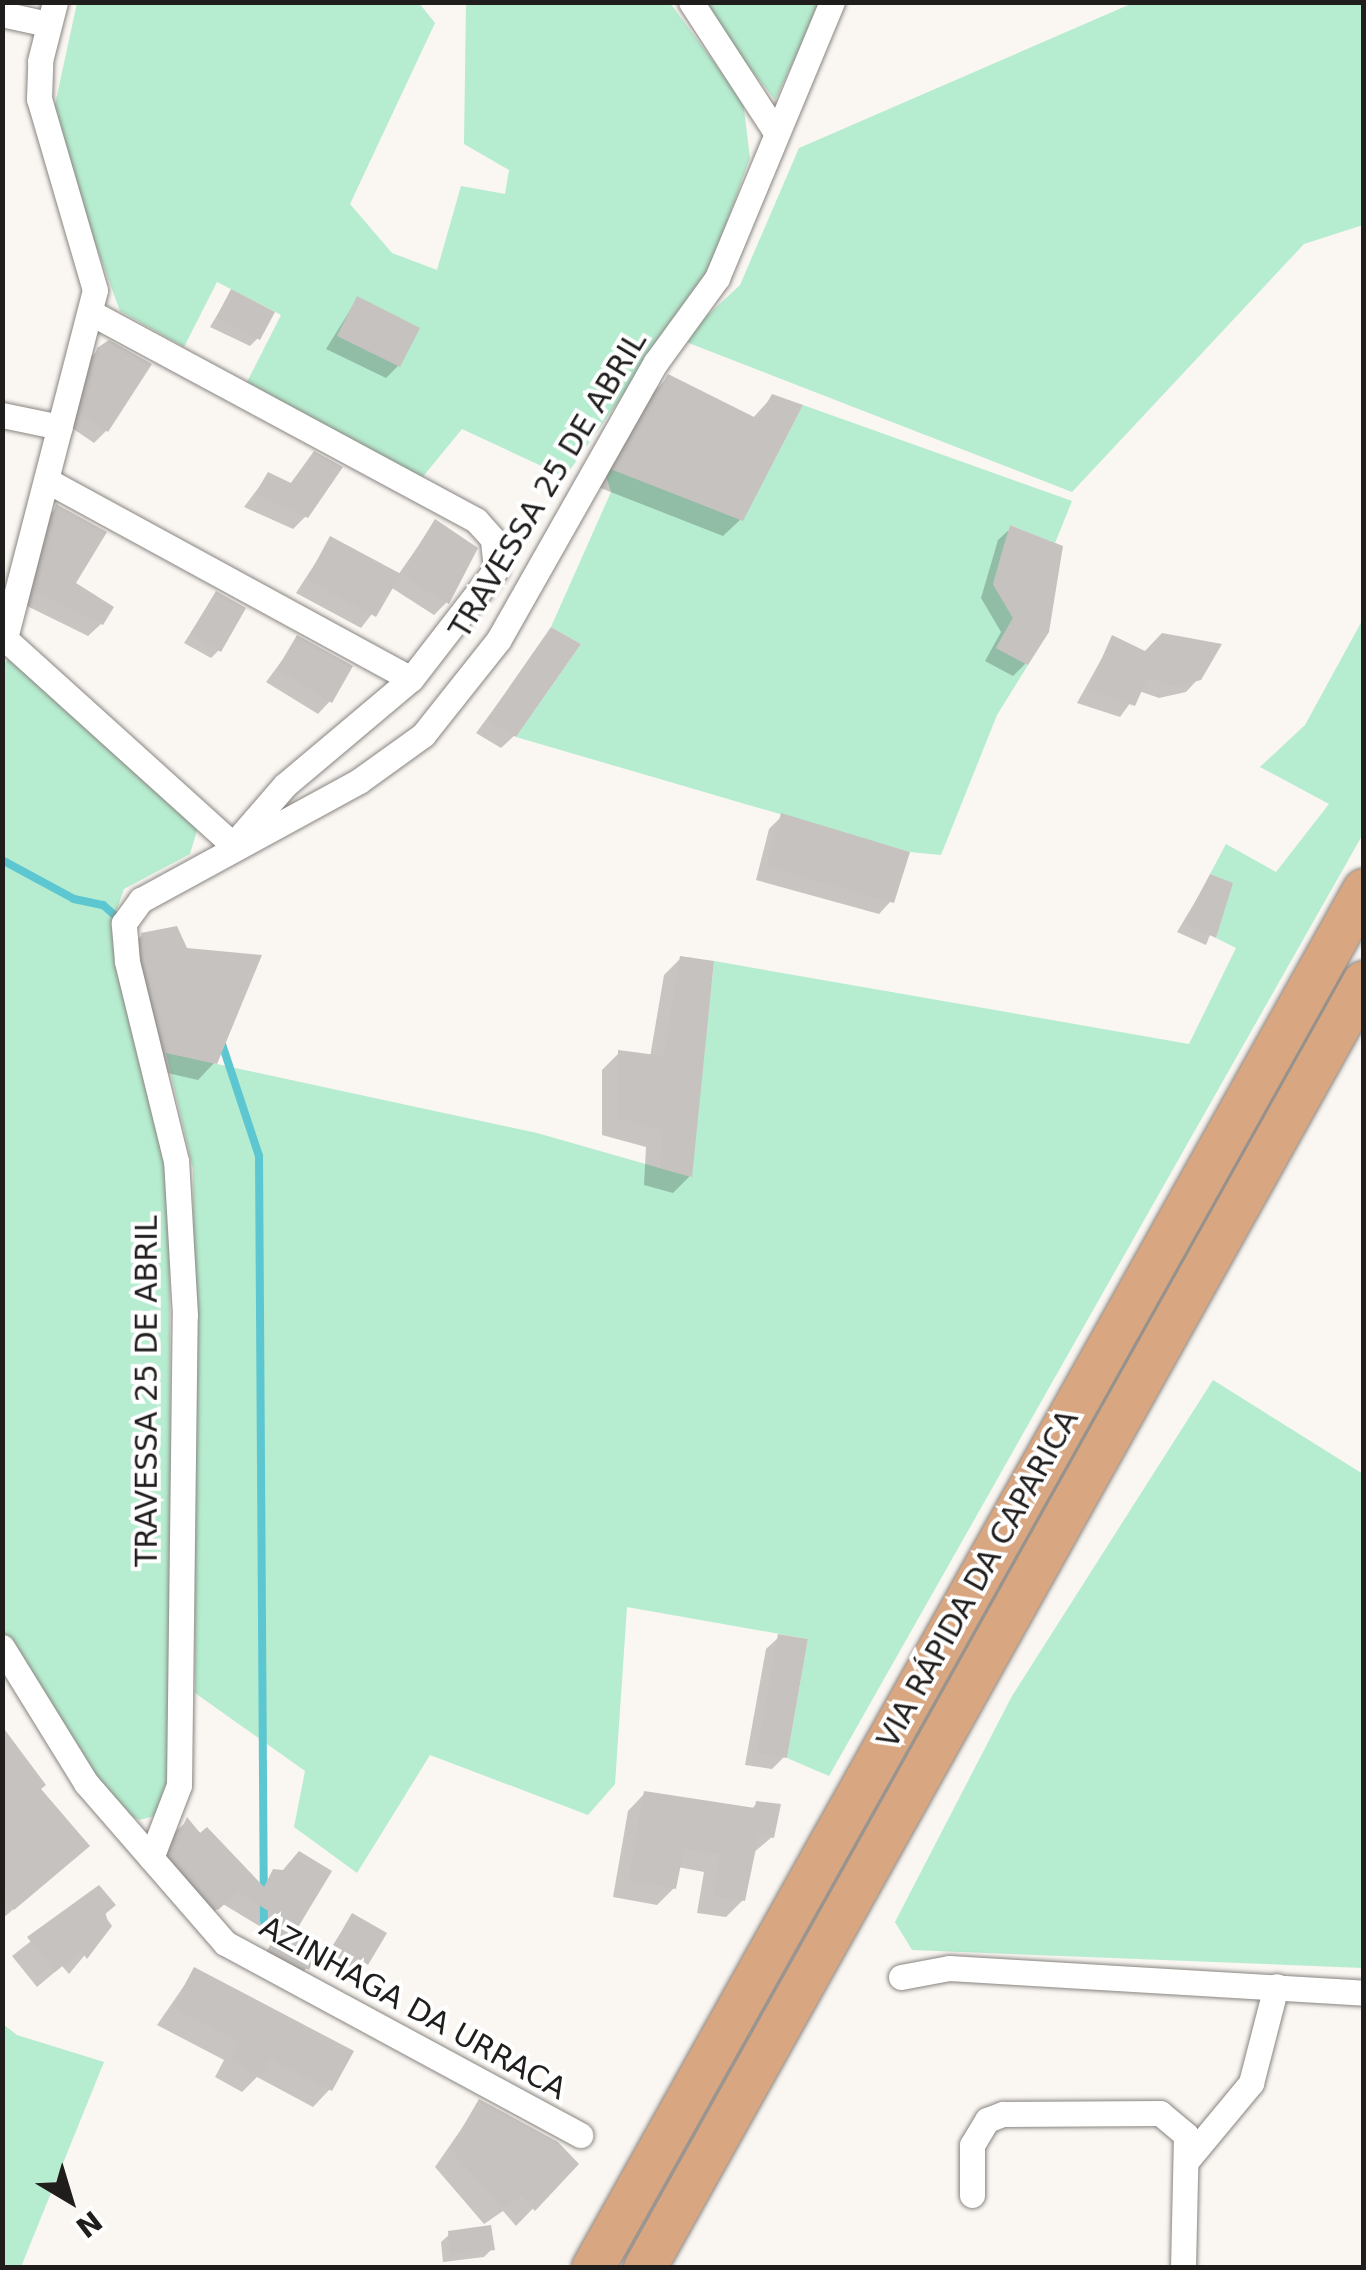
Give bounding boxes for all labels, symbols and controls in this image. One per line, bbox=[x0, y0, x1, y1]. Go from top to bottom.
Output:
street label: TRAVESSA 25 DE ABRIL bbox=[442, 325, 654, 645]
street label: TRAVESSA 25 DE ABRIL bbox=[129, 1215, 165, 1567]
street label: VIA RÁPIDA DA CAPARICA bbox=[870, 1404, 1086, 1754]
street label: AZINHAGA DA URRACA bbox=[254, 1909, 572, 2107]
north arrow bbox=[20, 2150, 120, 2250]
text: N bbox=[69, 2204, 108, 2244]

